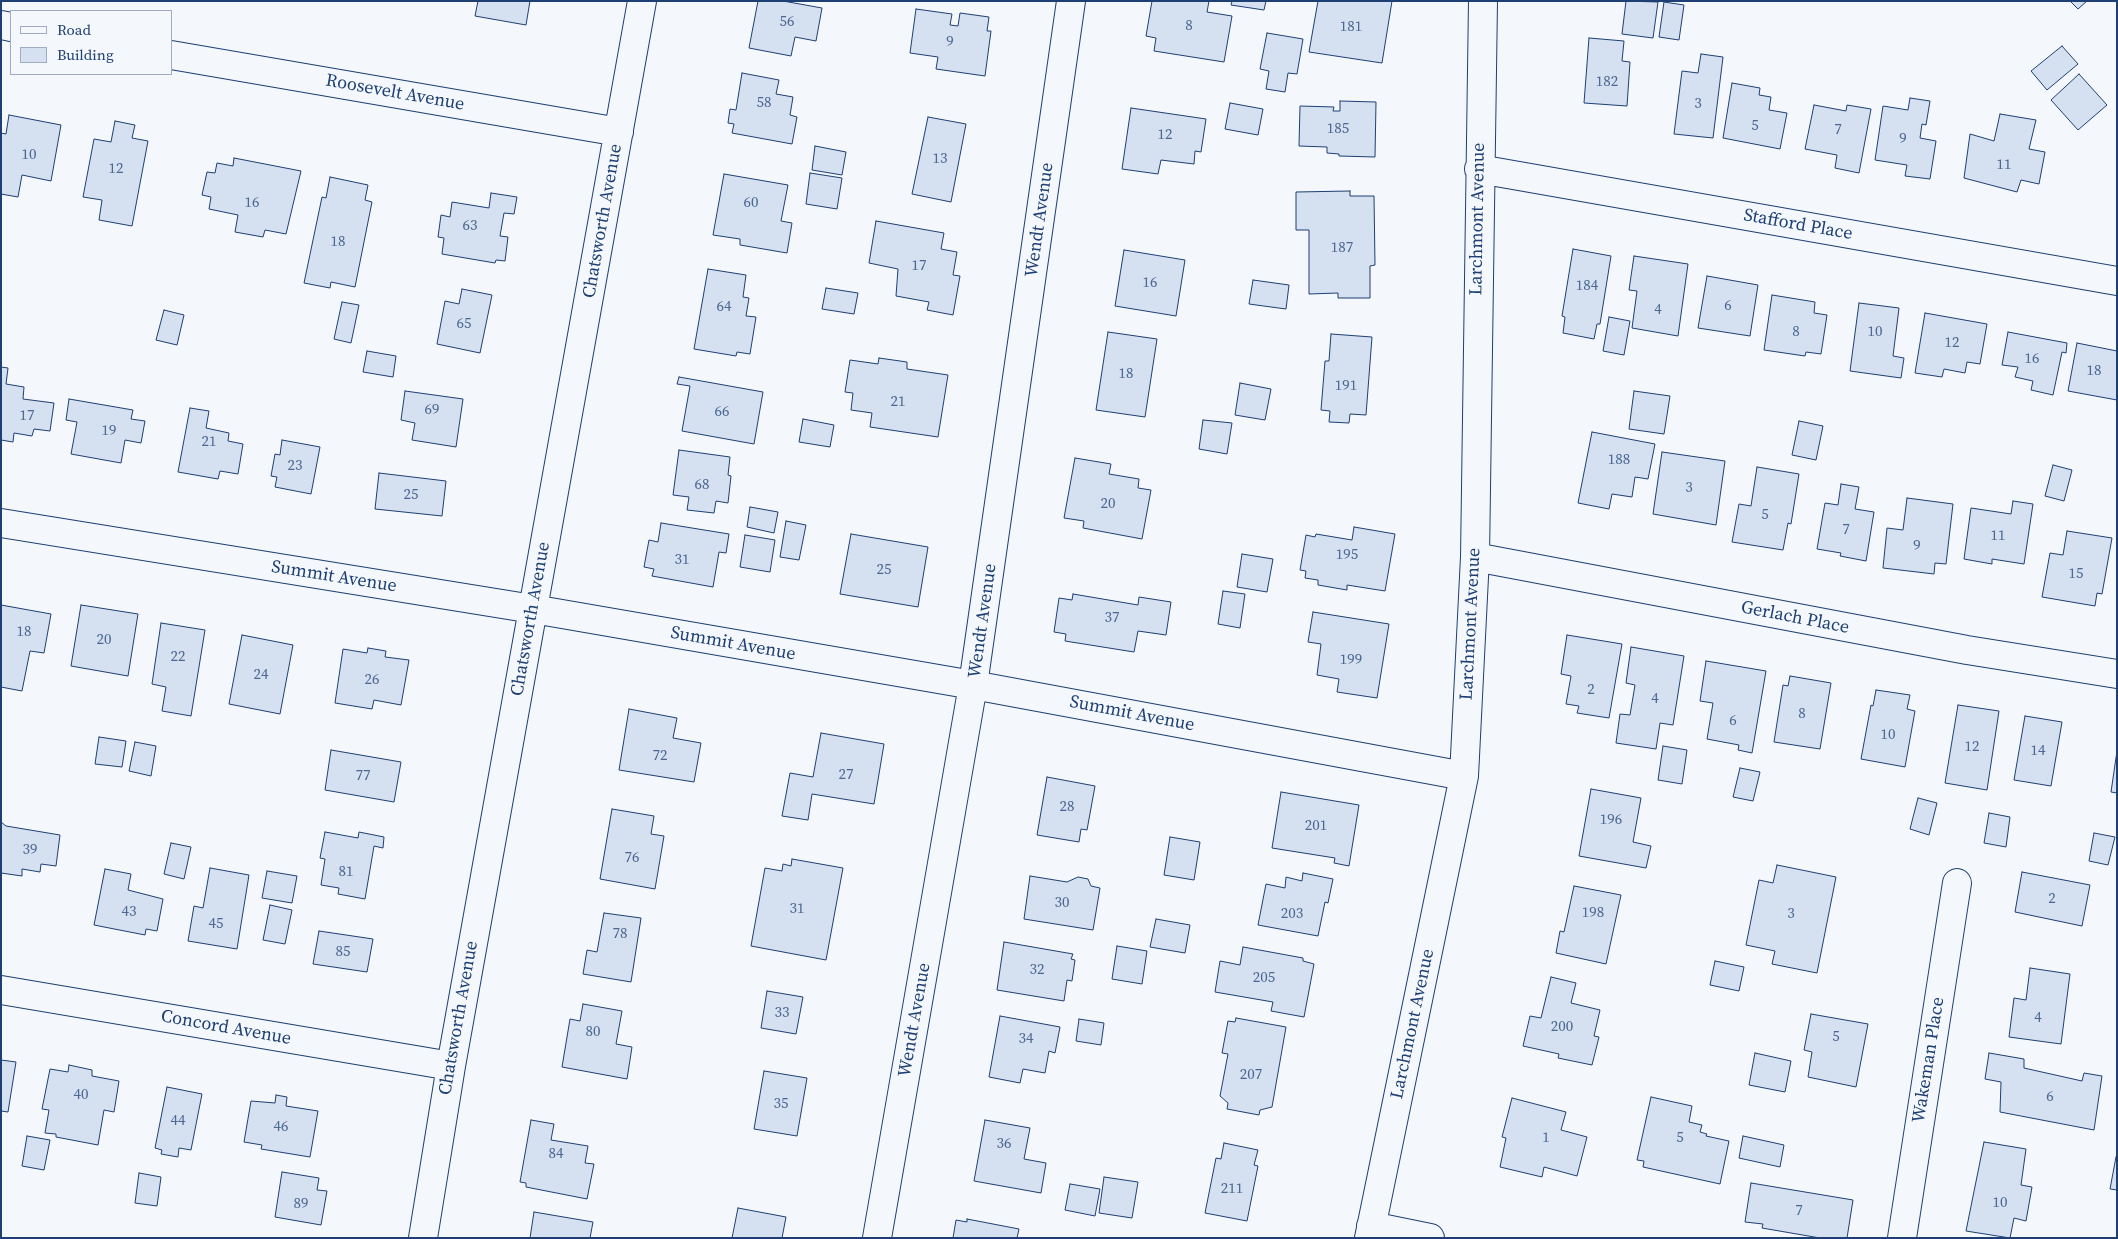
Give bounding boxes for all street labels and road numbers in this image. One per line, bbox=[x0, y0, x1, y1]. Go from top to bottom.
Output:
street label: Roosevelt Avenue bbox=[324, 70, 466, 116]
street label: Chatsworth Avenue bbox=[579, 142, 627, 300]
street label: Larchmont Avenue bbox=[1466, 142, 1490, 296]
street label: Wendt Avenue bbox=[1021, 161, 1059, 279]
street label: Stafford Place bbox=[1742, 205, 1854, 245]
street label: Chatsworth Avenue bbox=[507, 540, 555, 698]
street label: Larchmont Avenue bbox=[1456, 547, 1486, 701]
street label: Summit Avenue bbox=[270, 556, 398, 598]
street label: Wendt Avenue bbox=[964, 562, 1002, 680]
street label: Gerlach Place bbox=[1739, 597, 1851, 639]
street label: Summit Avenue bbox=[669, 622, 797, 666]
street label: Summit Avenue bbox=[1068, 691, 1196, 737]
street label: Chatsworth Avenue bbox=[435, 939, 483, 1097]
street label: Larchmont Avenue bbox=[1387, 947, 1439, 1101]
street label: Wendt Avenue bbox=[894, 961, 936, 1079]
street label: Wakeman Place bbox=[1908, 995, 1950, 1125]
street label: Concord Avenue bbox=[159, 1006, 293, 1050]

